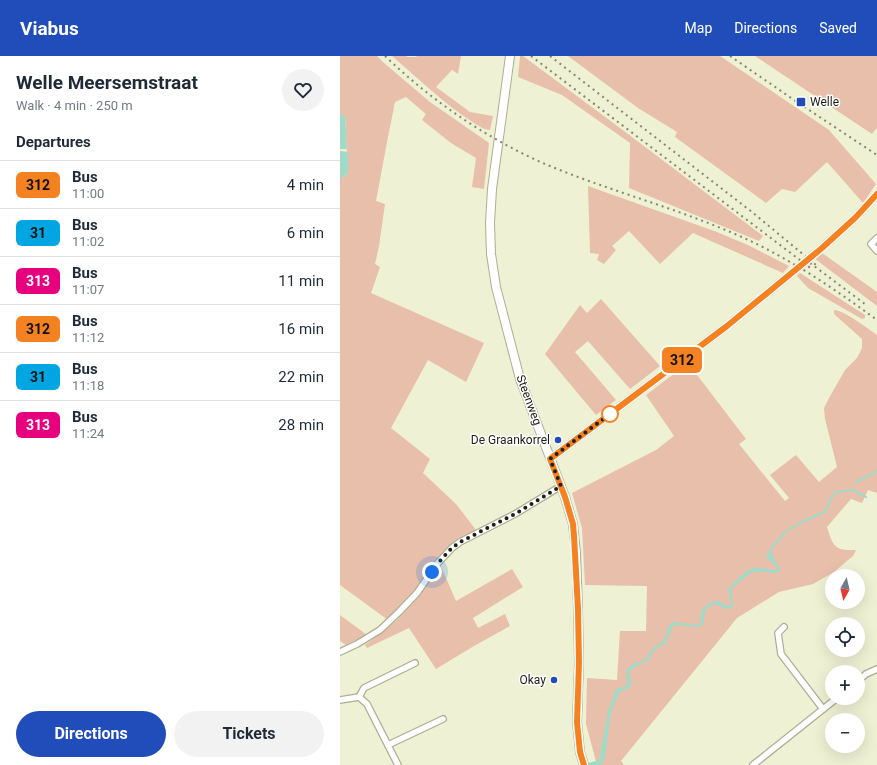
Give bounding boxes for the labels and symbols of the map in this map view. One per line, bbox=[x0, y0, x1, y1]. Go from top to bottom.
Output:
place label: Welle bbox=[810, 95, 839, 109]
marker: Welle bbox=[795, 96, 807, 108]
line badge: 312 bbox=[659, 347, 705, 373]
street label: Steenweg bbox=[513, 373, 545, 427]
unlabelled marker bbox=[601, 405, 619, 423]
place label: De Graankorrel bbox=[471, 433, 550, 447]
marker: De Graankorrel bbox=[553, 435, 563, 445]
your location bbox=[422, 562, 442, 582]
north arrow bbox=[825, 569, 865, 609]
place label: Okay bbox=[520, 673, 546, 687]
marker: Okay bbox=[549, 675, 559, 685]

